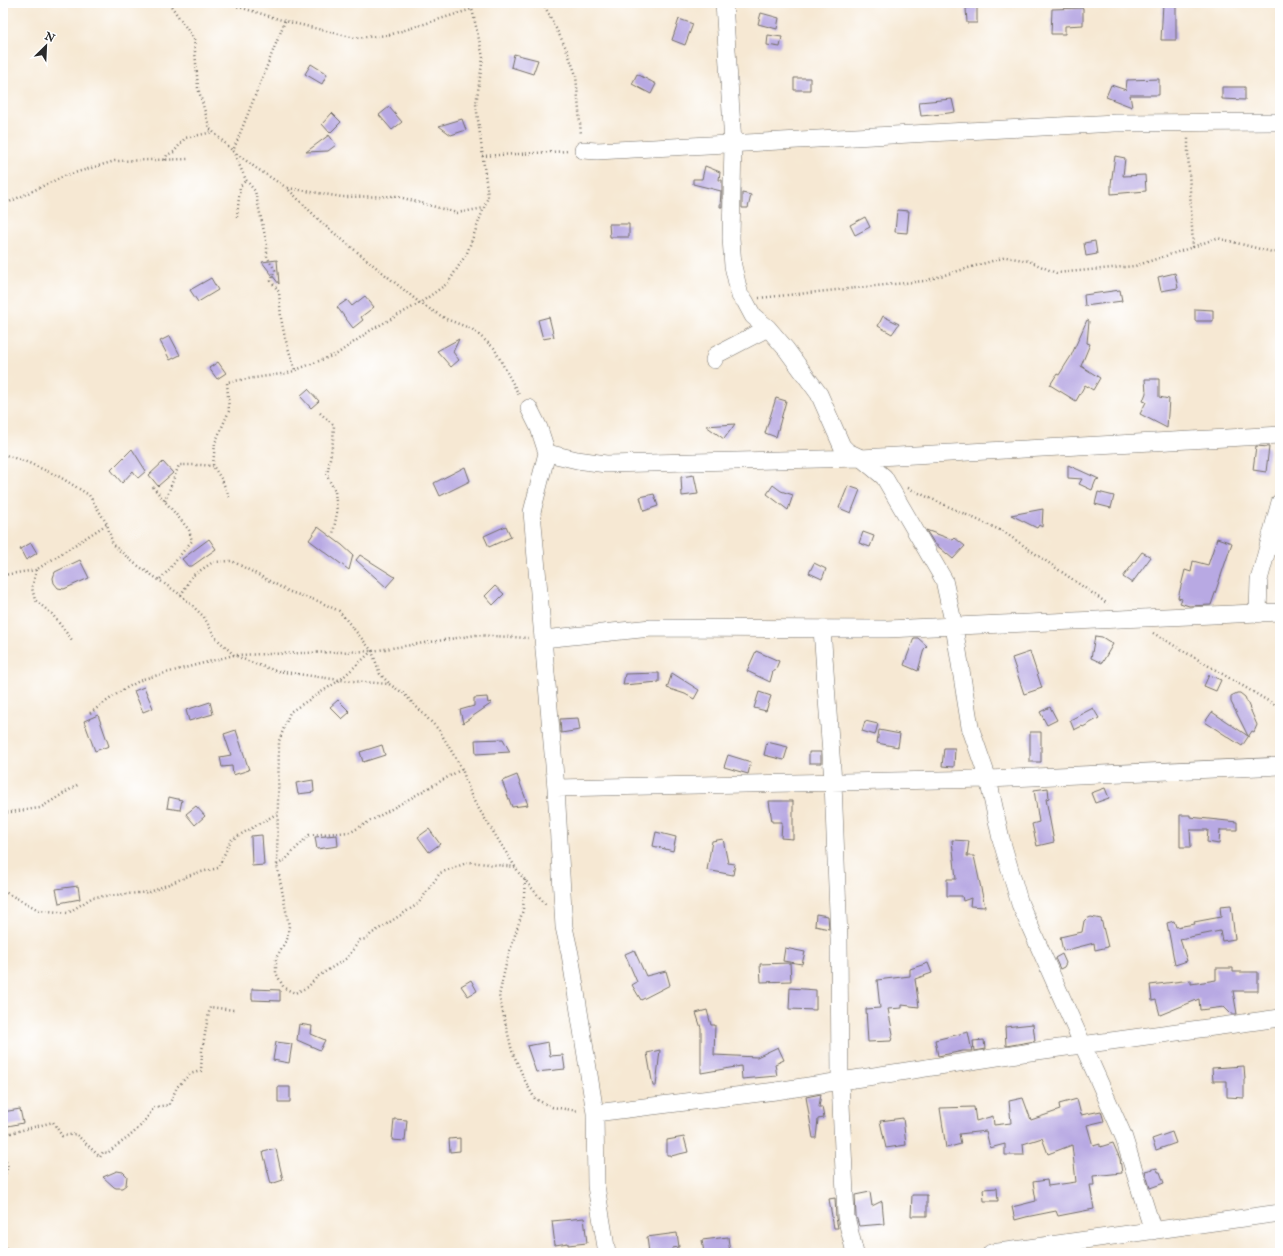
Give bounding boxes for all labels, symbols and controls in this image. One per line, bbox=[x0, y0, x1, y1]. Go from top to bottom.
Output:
north arrow bbox=[26, 26, 66, 66]
text: N bbox=[42, 29, 57, 46]

